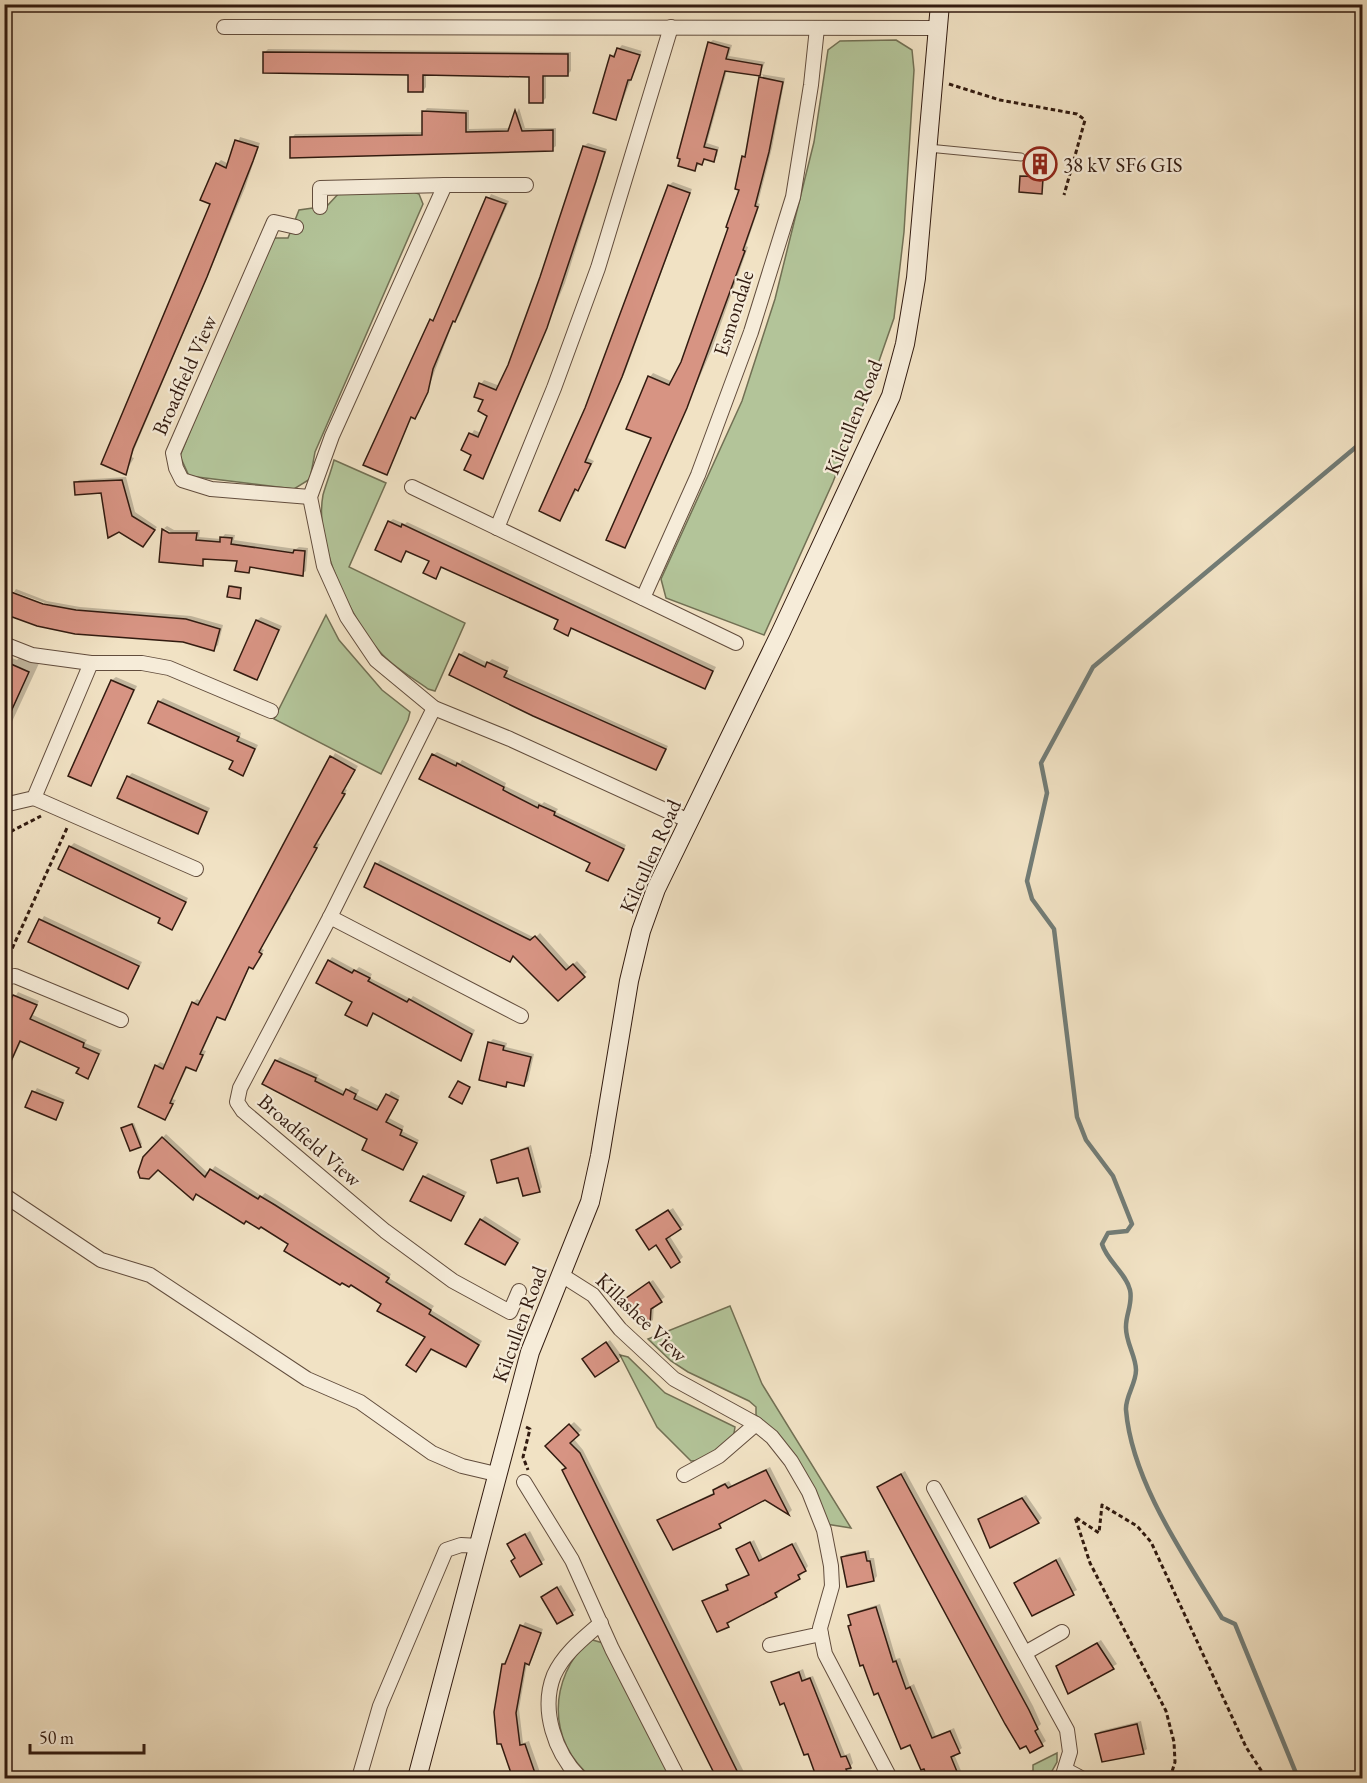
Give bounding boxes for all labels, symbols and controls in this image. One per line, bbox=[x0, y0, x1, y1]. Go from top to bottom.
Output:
building icon: 38 kV SF6 GIS bbox=[1022, 146, 1058, 182]
place label: 38 kV SF6 GIS bbox=[1063, 151, 1183, 178]
street label: Esmondale bbox=[706, 267, 760, 359]
street label: Broadfield View bbox=[145, 310, 223, 439]
street label: Kilcullen Road bbox=[818, 355, 888, 478]
street label: Kilcullen Road bbox=[613, 795, 687, 917]
street label: Broadfield View bbox=[253, 1088, 368, 1193]
street label: Kilcullen Road bbox=[486, 1262, 553, 1386]
street label: Killashee View bbox=[590, 1267, 694, 1368]
scale bar bbox=[30, 1717, 144, 1755]
text: 50 m bbox=[39, 1726, 74, 1749]

